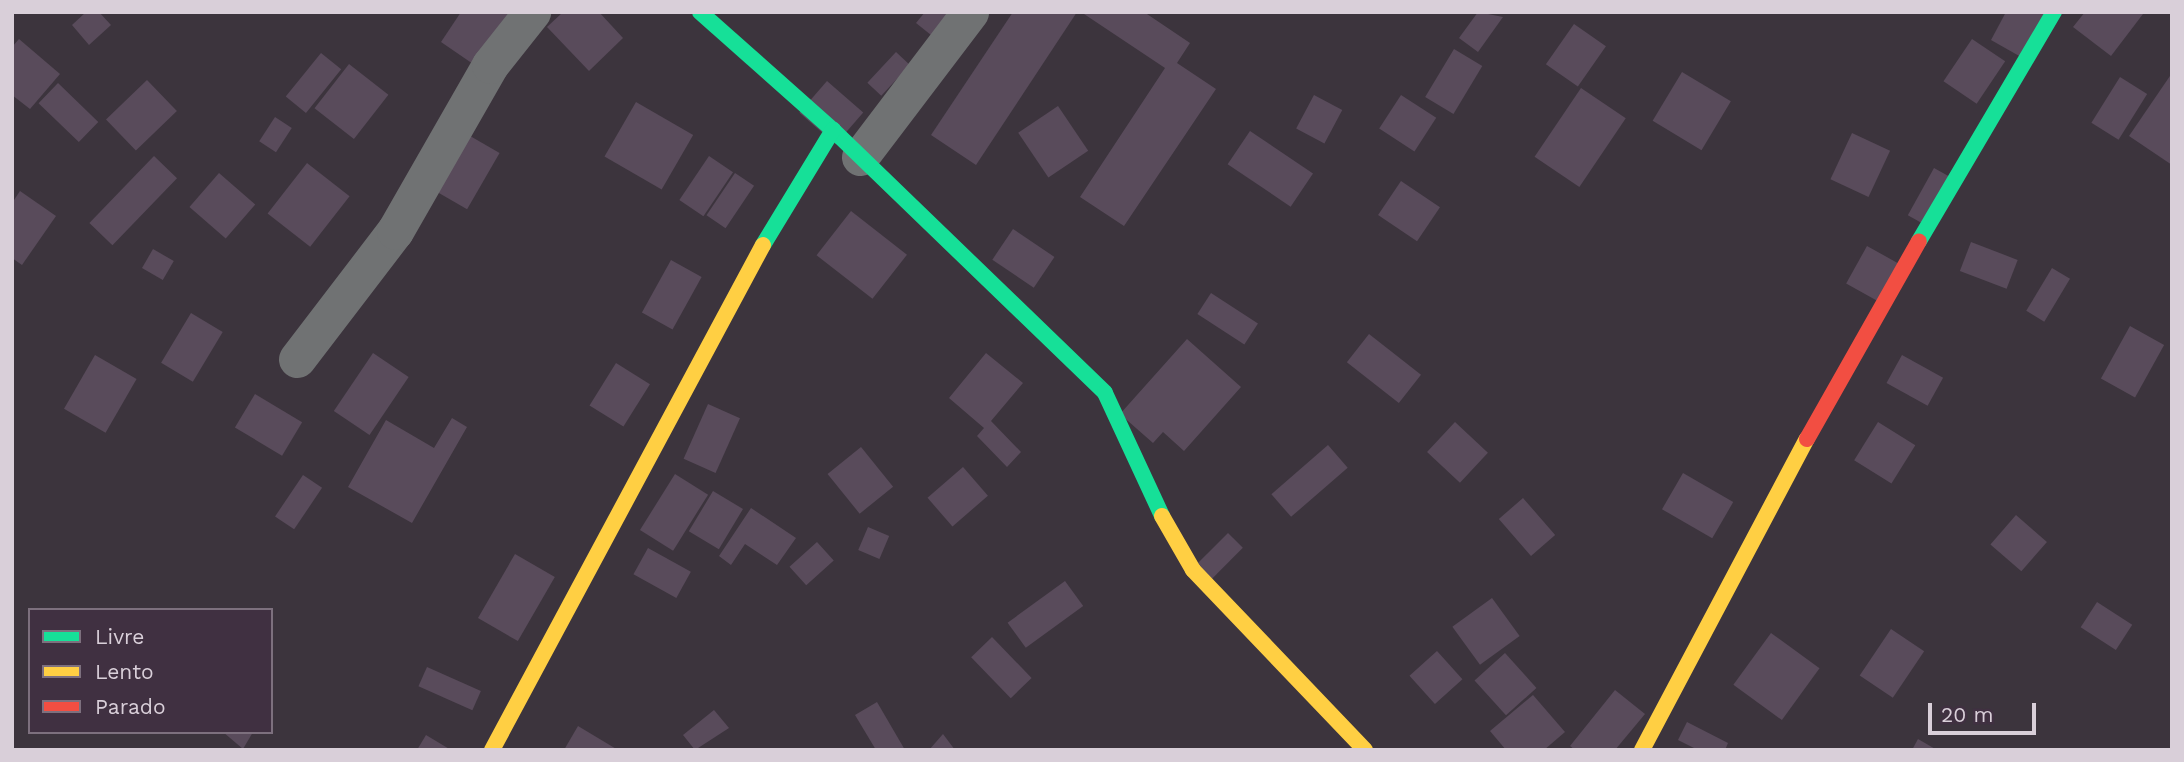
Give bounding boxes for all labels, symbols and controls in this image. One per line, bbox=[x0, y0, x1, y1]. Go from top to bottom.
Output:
legend bbox=[28, 608, 273, 734]
text: Livre bbox=[95, 624, 144, 649]
text: Lento bbox=[95, 659, 154, 684]
scale bar bbox=[1932, 688, 2040, 732]
text: Parado bbox=[95, 694, 166, 719]
text: 20 m bbox=[1941, 702, 1993, 727]

